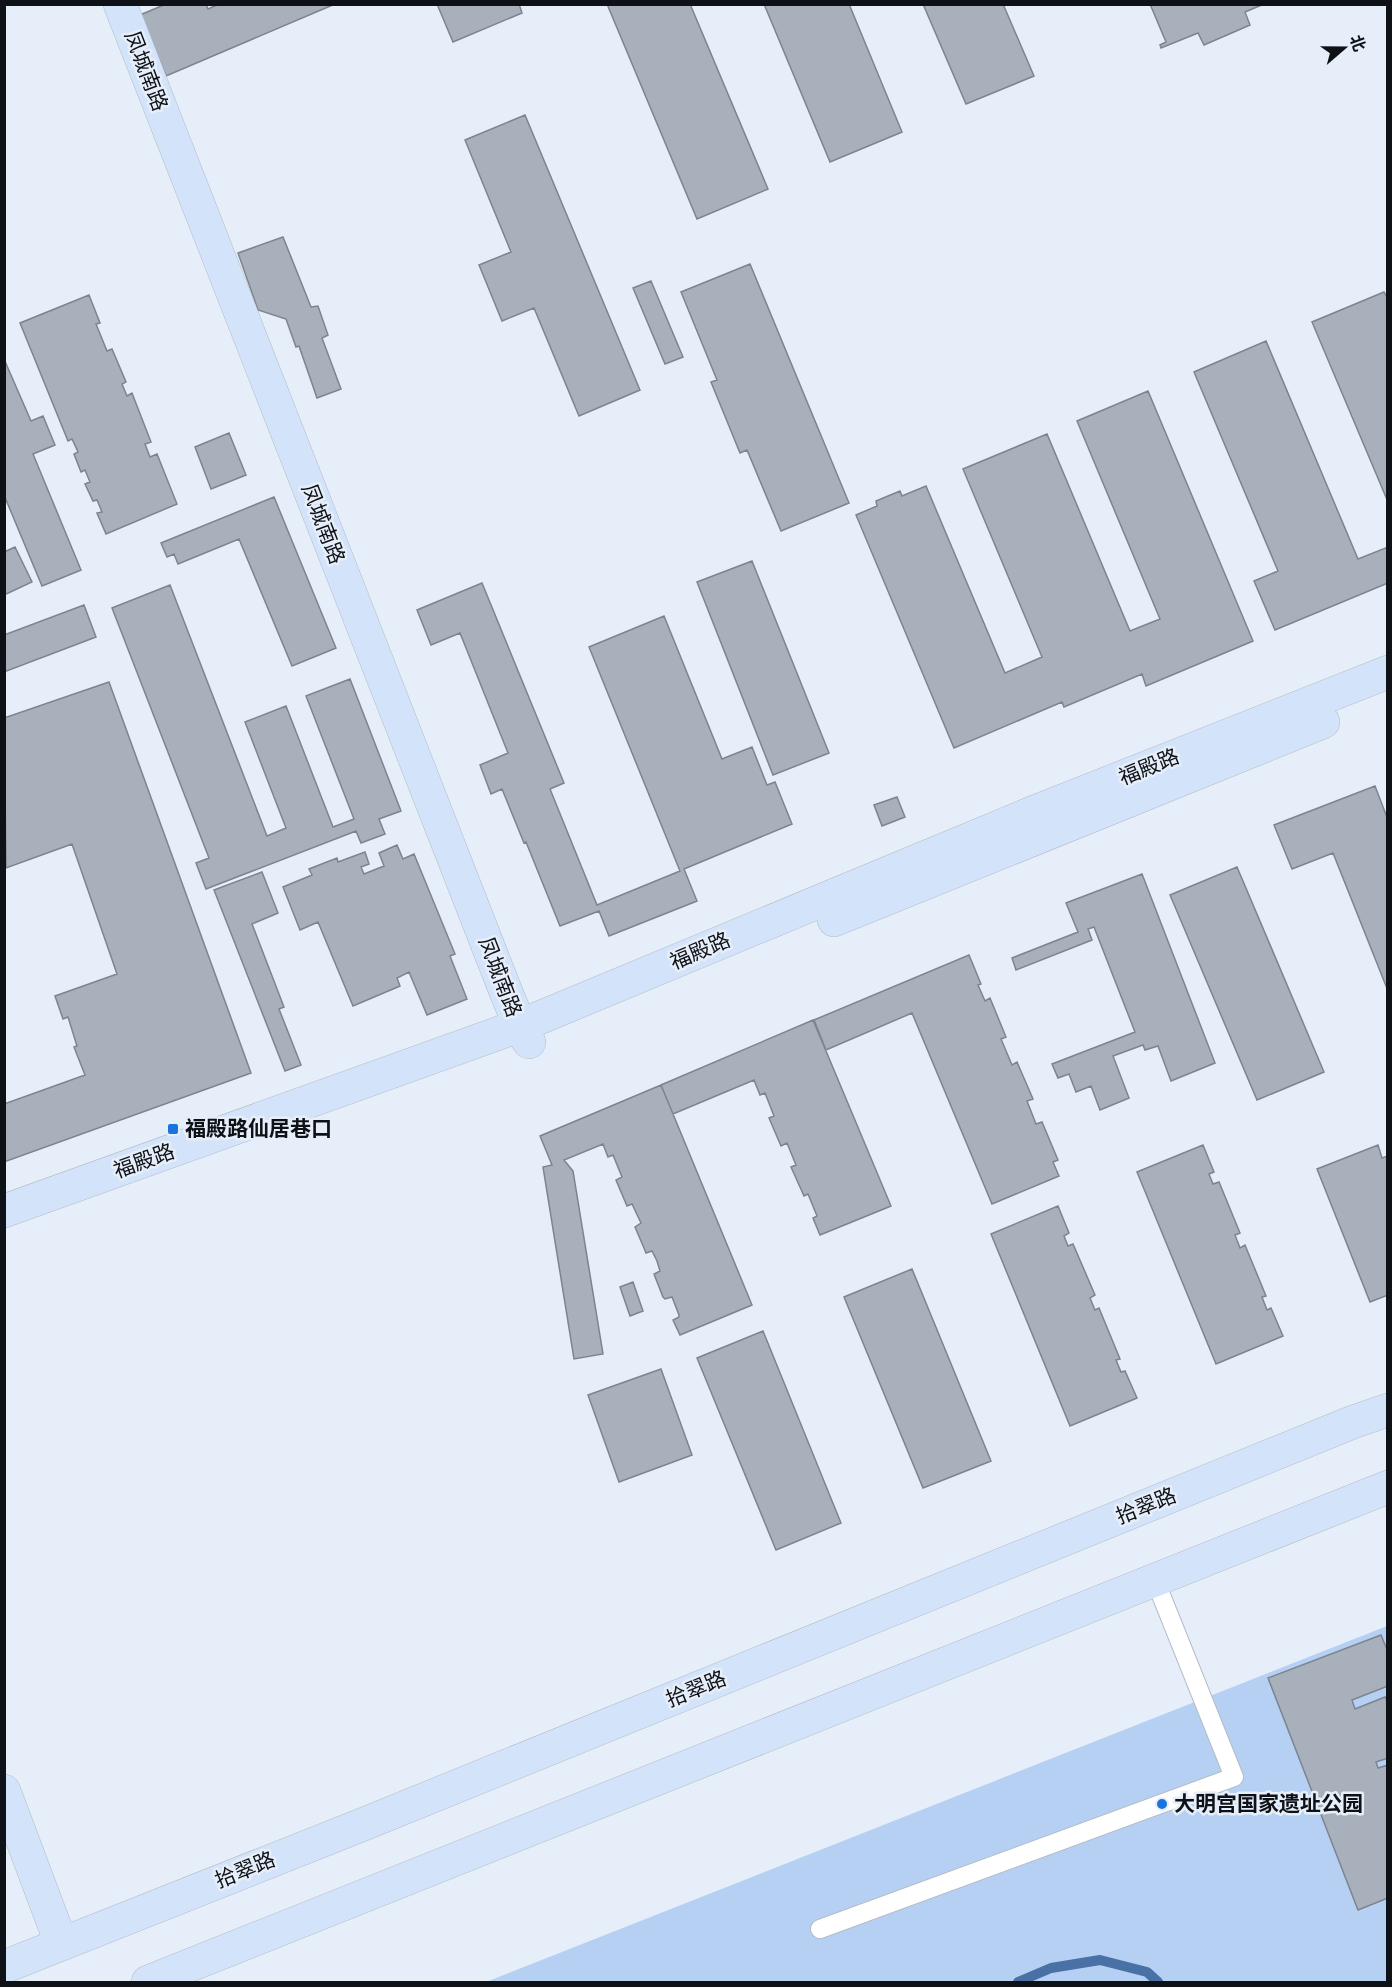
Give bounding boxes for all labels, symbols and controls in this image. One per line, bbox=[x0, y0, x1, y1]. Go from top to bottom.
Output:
north arrow bbox=[1314, 18, 1374, 78]
street label: 凤城南路 bbox=[118, 26, 175, 115]
text: 北 bbox=[1344, 32, 1371, 54]
street label: 凤城南路 bbox=[295, 479, 352, 568]
street label: 福殿路 bbox=[1114, 741, 1183, 792]
street label: 福殿路 bbox=[665, 925, 734, 976]
street label: 凤城南路 bbox=[472, 932, 529, 1021]
place label: 福殿路仙居巷口 bbox=[185, 1114, 332, 1143]
marker: 福殿路仙居巷口 bbox=[166, 1122, 180, 1136]
street label: 福殿路 bbox=[109, 1136, 178, 1185]
street label: 拾翠路 bbox=[1111, 1480, 1180, 1531]
street label: 拾翠路 bbox=[661, 1663, 730, 1714]
place label: 大明宫国家遗址公园 bbox=[1174, 1789, 1363, 1818]
marker: 大明宫国家遗址公园 bbox=[1155, 1797, 1169, 1811]
street label: 拾翠路 bbox=[210, 1844, 279, 1895]

